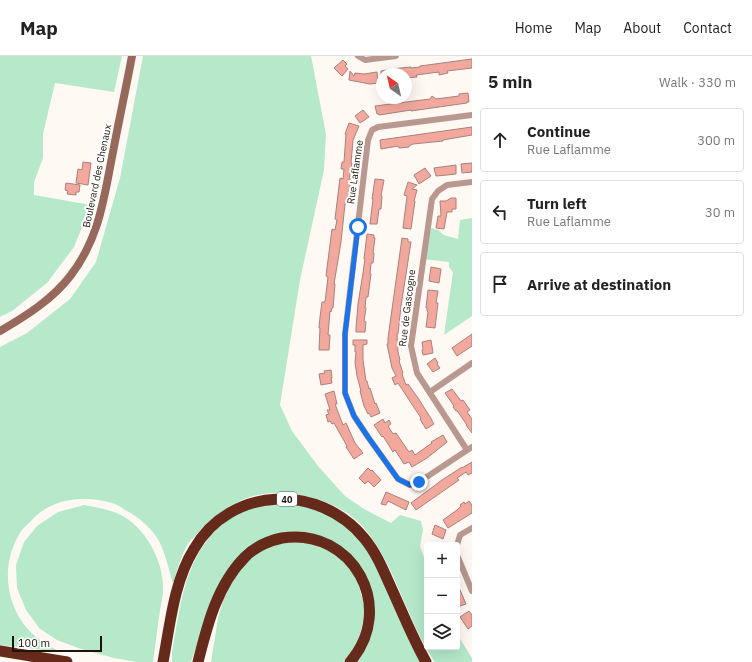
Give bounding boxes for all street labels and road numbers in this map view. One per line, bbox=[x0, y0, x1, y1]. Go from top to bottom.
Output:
street label: Boulevard des Chenaux bbox=[80, 123, 114, 229]
street label: Rue Laflamme bbox=[344, 139, 366, 205]
street label: Rue de Gascogne bbox=[396, 268, 418, 347]
road number: 40 bbox=[277, 492, 297, 506]

